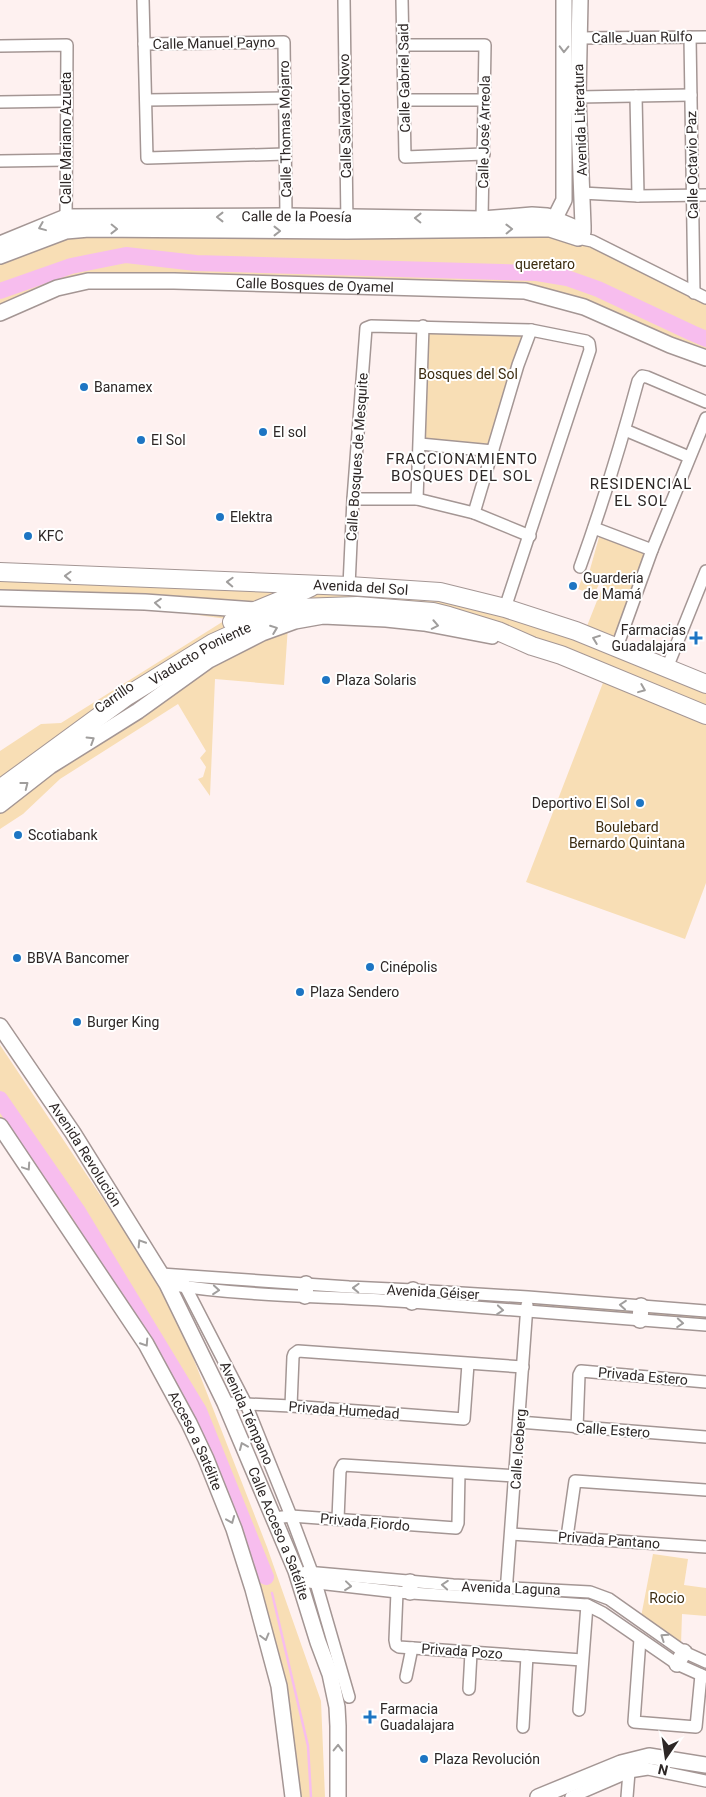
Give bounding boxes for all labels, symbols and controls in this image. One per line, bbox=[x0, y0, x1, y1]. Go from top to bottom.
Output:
street label: Calle Gabriel Said bbox=[395, 23, 413, 133]
street label: Calle Juan Rulfo bbox=[591, 28, 693, 46]
street label: Calle Manuel Payno bbox=[153, 34, 275, 52]
one-way arrow bbox=[559, 45, 569, 53]
street label: Calle Salvador Novo bbox=[336, 54, 354, 178]
street label: Calle Thomas Mojarro bbox=[276, 60, 294, 198]
street label: Avenida Literatura bbox=[570, 64, 590, 176]
street label: Calle Mariano Azueta bbox=[58, 72, 74, 204]
street label: Calle José Arreola bbox=[475, 75, 493, 189]
street label: Calle Octavio Paz bbox=[683, 111, 701, 219]
street label: Calle de la Poesía bbox=[241, 208, 352, 225]
one-way arrow bbox=[216, 211, 224, 222]
one-way arrow bbox=[414, 213, 422, 224]
one-way arrow bbox=[38, 221, 47, 231]
one-way arrow bbox=[110, 224, 118, 234]
one-way arrow bbox=[506, 224, 513, 234]
one-way arrow bbox=[273, 226, 281, 236]
park label: queretaro bbox=[515, 256, 575, 272]
street label: Calle Bosques de Oyamel bbox=[236, 275, 394, 295]
park label: Bosques del Sol bbox=[418, 366, 518, 382]
street label: Calle Bosques de Mesquite bbox=[343, 372, 371, 542]
place label: Banamex bbox=[94, 379, 152, 395]
marker: Banamex bbox=[78, 381, 90, 393]
place label: El sol bbox=[273, 424, 306, 440]
marker: El sol bbox=[257, 426, 269, 438]
place label: El Sol bbox=[151, 432, 186, 448]
marker: El Sol bbox=[135, 434, 147, 446]
district label: FRACCIONAMIENTO BOSQUES DEL SOL bbox=[386, 450, 538, 485]
district label: RESIDENCIAL EL SOL bbox=[590, 475, 692, 510]
place label: Elektra bbox=[230, 509, 273, 525]
marker: Elektra bbox=[214, 511, 226, 523]
place label: KFC bbox=[38, 528, 64, 544]
marker: KFC bbox=[22, 530, 34, 542]
one-way arrow bbox=[64, 570, 72, 581]
place label: Guarderia de Mamá bbox=[583, 570, 644, 602]
one-way arrow bbox=[226, 577, 234, 588]
street label: Avenida del Sol bbox=[313, 577, 409, 598]
marker: Guarderia de Mamá bbox=[567, 580, 579, 592]
one-way arrow bbox=[154, 598, 162, 609]
street label: Viaducto Poniente bbox=[146, 619, 253, 688]
one-way arrow bbox=[430, 619, 439, 630]
place label: Farmacias Guadalajara bbox=[612, 622, 686, 654]
one-way arrow bbox=[269, 624, 278, 635]
marker: Farmacias Guadalajara bbox=[690, 632, 702, 644]
one-way arrow bbox=[592, 635, 601, 645]
place label: Plaza Solaris bbox=[336, 672, 417, 688]
marker: Plaza Solaris bbox=[320, 674, 332, 686]
street label: Carrillo bbox=[91, 678, 137, 716]
one-way arrow bbox=[637, 682, 646, 693]
one-way arrow bbox=[86, 737, 95, 747]
one-way arrow bbox=[19, 783, 28, 791]
place label: Deportivo El Sol bbox=[532, 795, 630, 811]
marker: Deportivo El Sol bbox=[634, 797, 646, 809]
park label: Boulebard Bernardo Quintana bbox=[569, 819, 685, 851]
place label: Scotiabank bbox=[28, 827, 98, 843]
marker: Scotiabank bbox=[12, 829, 24, 841]
place label: BBVA Bancomer bbox=[27, 950, 129, 966]
marker: BBVA Bancomer bbox=[11, 952, 23, 964]
place label: Cinépolis bbox=[380, 959, 438, 975]
marker: Cinépolis bbox=[364, 961, 376, 973]
place label: Plaza Sendero bbox=[310, 984, 399, 1000]
marker: Plaza Sendero bbox=[294, 986, 306, 998]
place label: Burger King bbox=[87, 1014, 159, 1030]
marker: Burger King bbox=[71, 1016, 83, 1028]
street label: Avenida Revolución bbox=[46, 1099, 125, 1210]
one-way arrow bbox=[21, 1161, 30, 1170]
one-way arrow bbox=[138, 1240, 148, 1249]
one-way arrow bbox=[351, 1282, 359, 1293]
street label: Avenida Géiser bbox=[386, 1282, 480, 1302]
one-way arrow bbox=[212, 1284, 220, 1295]
one-way arrow bbox=[618, 1299, 626, 1310]
one-way arrow bbox=[496, 1304, 504, 1315]
one-way arrow bbox=[676, 1317, 684, 1328]
one-way arrow bbox=[138, 1337, 148, 1346]
street label: Avenida Témpano bbox=[217, 1359, 277, 1467]
street label: Privada Estero bbox=[597, 1364, 689, 1388]
street label: Acceso a Satélite bbox=[165, 1388, 226, 1492]
street label: Privada Humedad bbox=[288, 1398, 400, 1422]
street label: Calle Iceberg bbox=[507, 1408, 529, 1490]
street label: Calle Estero bbox=[575, 1419, 651, 1441]
one-way arrow bbox=[239, 1442, 249, 1451]
street label: Calle Acceso a Satélite bbox=[245, 1464, 313, 1602]
street label: Privada Fiordo bbox=[320, 1510, 410, 1534]
one-way arrow bbox=[224, 1515, 235, 1524]
street label: Privada Pantano bbox=[557, 1528, 661, 1552]
street label: Avenida Laguna bbox=[461, 1578, 561, 1598]
one-way arrow bbox=[441, 1579, 449, 1590]
one-way arrow bbox=[344, 1580, 352, 1591]
park label: Rocio bbox=[649, 1590, 685, 1606]
one-way arrow bbox=[260, 1632, 270, 1640]
one-way arrow bbox=[660, 1634, 669, 1644]
street label: Privada Pozo bbox=[421, 1640, 503, 1662]
place label: Farmacia Guadalajara bbox=[380, 1701, 454, 1733]
marker: Farmacia Guadalajara bbox=[364, 1711, 376, 1723]
north arrow bbox=[641, 1732, 691, 1782]
one-way arrow bbox=[333, 1744, 343, 1752]
place label: Plaza Revolución bbox=[434, 1751, 540, 1767]
marker: Plaza Revolución bbox=[418, 1753, 430, 1765]
text: N bbox=[656, 1761, 670, 1779]

